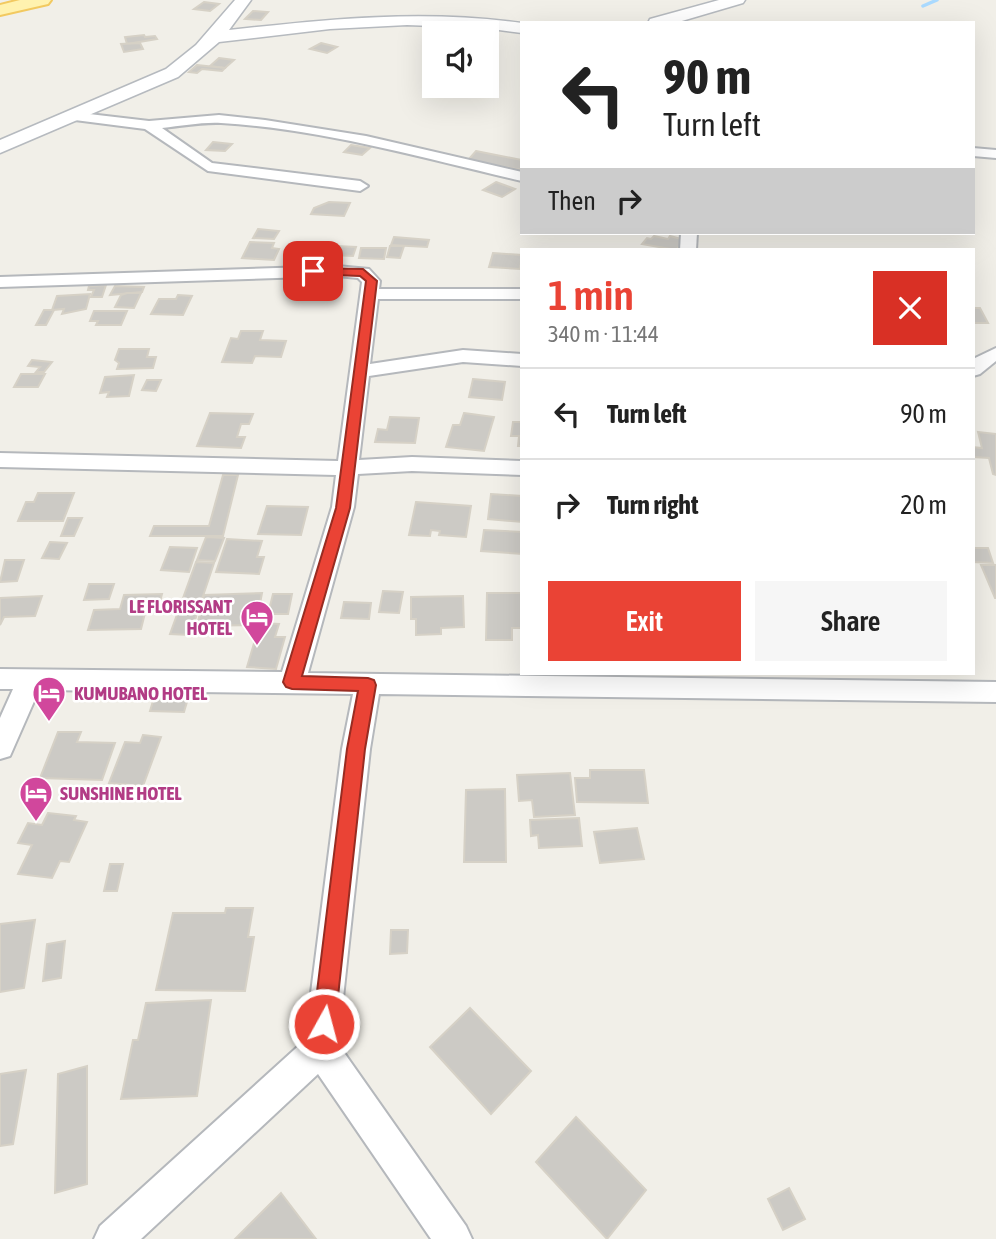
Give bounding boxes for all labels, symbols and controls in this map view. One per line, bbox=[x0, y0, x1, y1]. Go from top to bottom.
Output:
map controls bbox=[422, 21, 499, 98]
button: sound bbox=[422, 21, 499, 98]
text: 90 m bbox=[663, 48, 751, 104]
icon: left bbox=[548, 49, 639, 140]
text: Turn left bbox=[663, 106, 761, 143]
icon: right bbox=[610, 182, 648, 220]
text: Then bbox=[548, 186, 596, 216]
pin bbox=[283, 241, 343, 301]
icon: arrive bbox=[294, 252, 332, 290]
text: 1 min bbox=[548, 271, 634, 319]
button: close bbox=[873, 271, 947, 345]
text: 340 m · 11:44 bbox=[548, 321, 659, 347]
icon: left bbox=[548, 395, 586, 433]
text: Turn left bbox=[607, 399, 687, 429]
text: 90 m bbox=[900, 399, 947, 429]
icon: right bbox=[548, 486, 586, 524]
text: Turn right bbox=[607, 490, 698, 520]
text: 20 m bbox=[900, 490, 947, 520]
button: Exit bbox=[548, 581, 741, 661]
button: Share bbox=[755, 581, 947, 661]
place label: LE FLORISSANT HOTEL bbox=[129, 595, 233, 639]
hotel icon: LE FLORISSANT HOTEL bbox=[238, 598, 276, 647]
hotel icon: KUMUBANO HOTEL bbox=[30, 674, 68, 723]
place label: KUMUBANO HOTEL bbox=[74, 682, 208, 704]
hotel icon: SUNSHINE HOTEL bbox=[17, 774, 55, 823]
place label: SUNSHINE HOTEL bbox=[60, 782, 182, 804]
position arrow bbox=[287, 987, 361, 1061]

